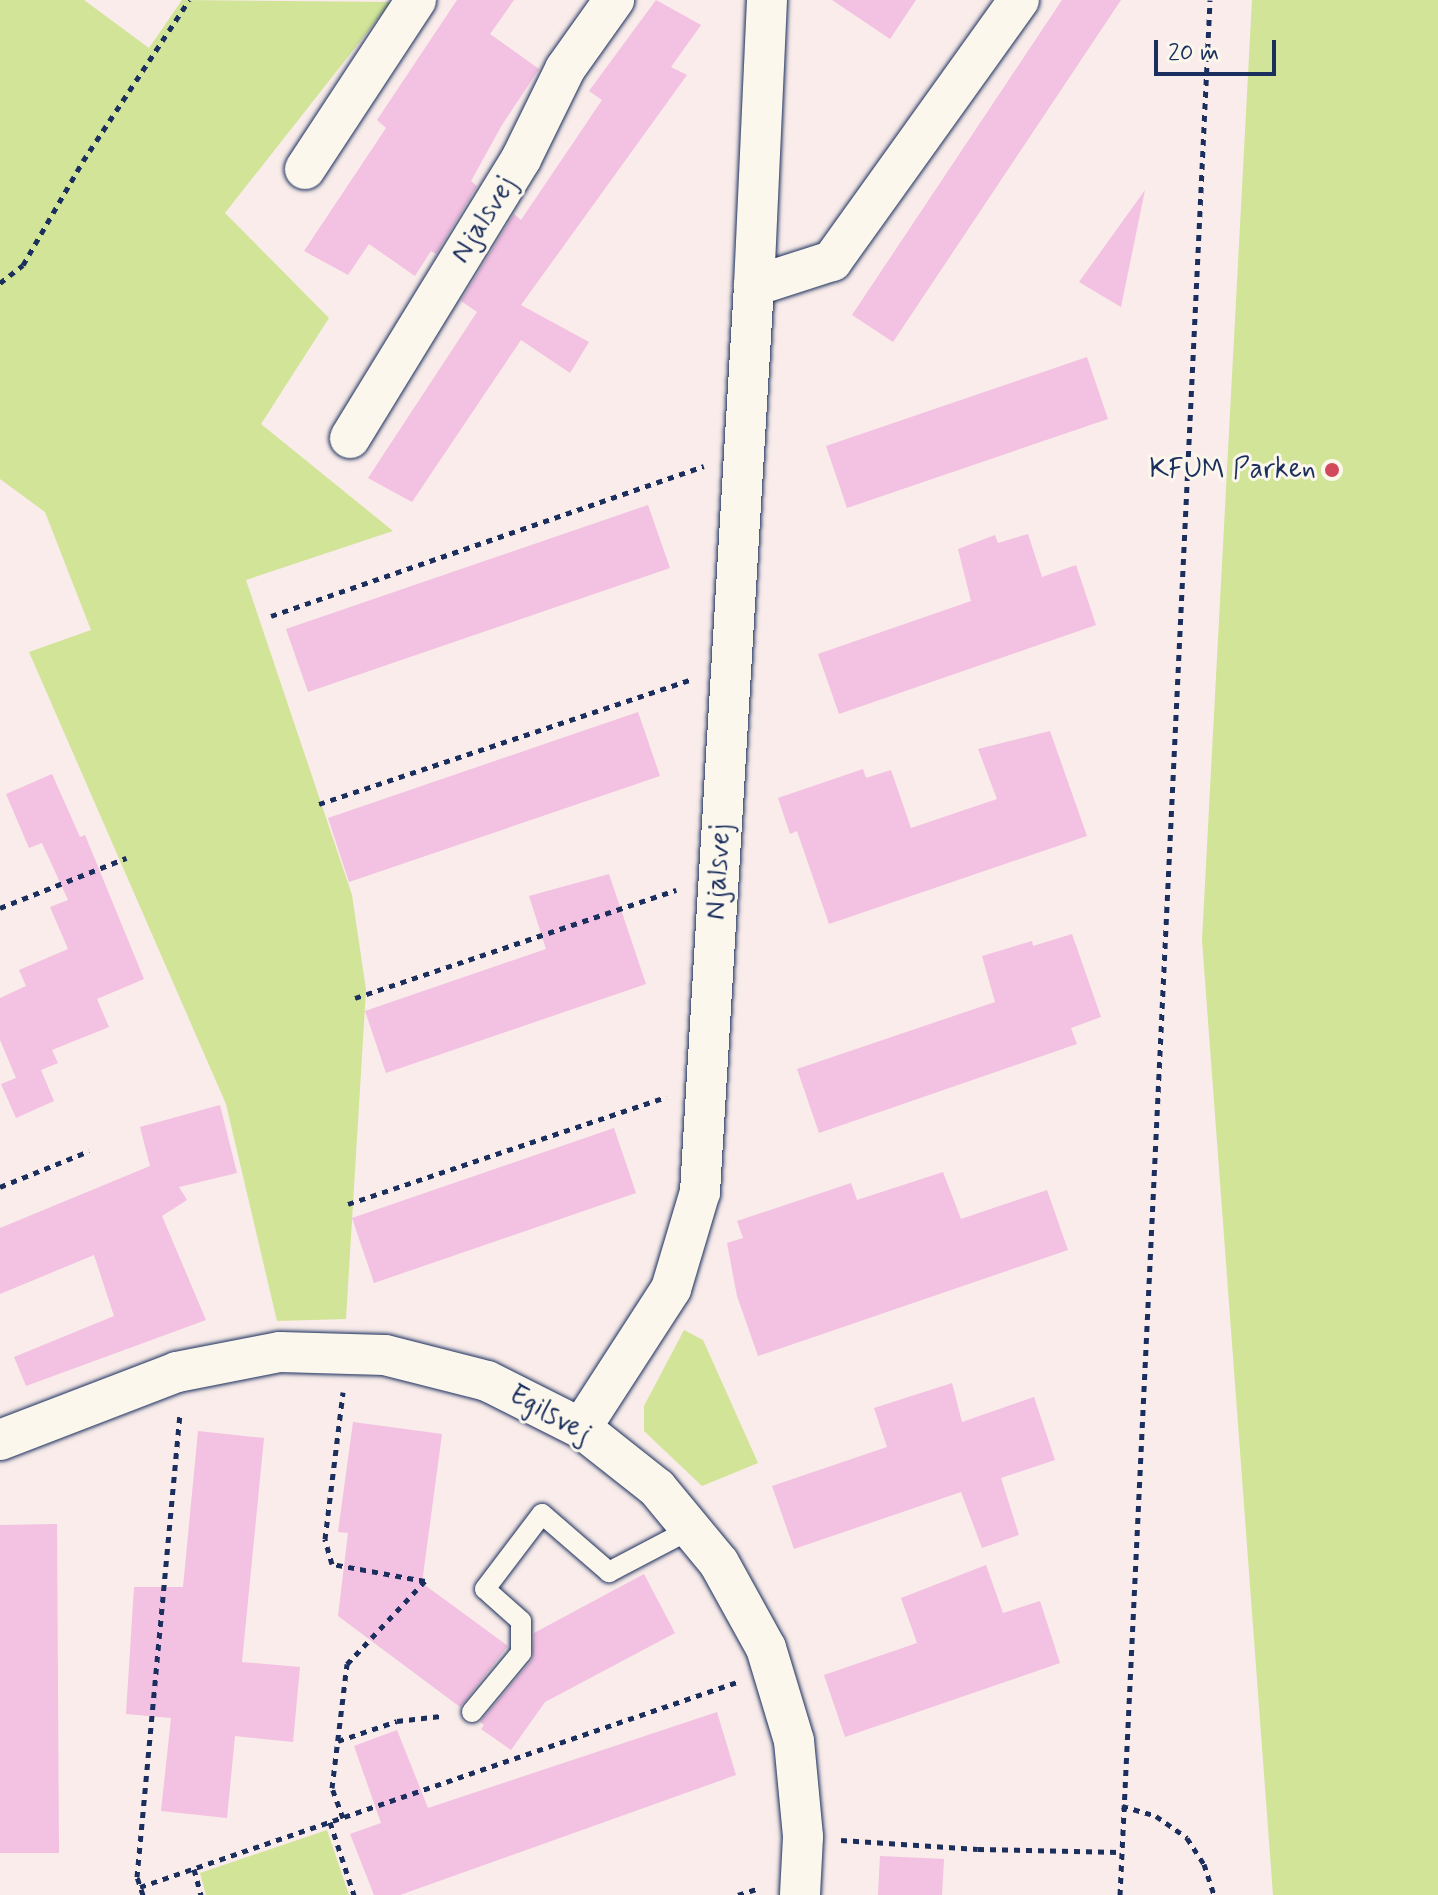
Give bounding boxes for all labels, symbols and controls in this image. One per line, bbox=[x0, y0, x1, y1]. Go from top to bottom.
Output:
scale bar bbox=[1158, 24, 1280, 74]
text: 20 m bbox=[1168, 38, 1219, 69]
street label: Njalsvej bbox=[444, 170, 524, 270]
place label: KFUM Parken bbox=[1150, 453, 1316, 487]
marker: KFUM Parken bbox=[1323, 461, 1341, 479]
street label: Njalsvej bbox=[700, 823, 738, 921]
street label: Egilsvej bbox=[503, 1379, 597, 1451]

